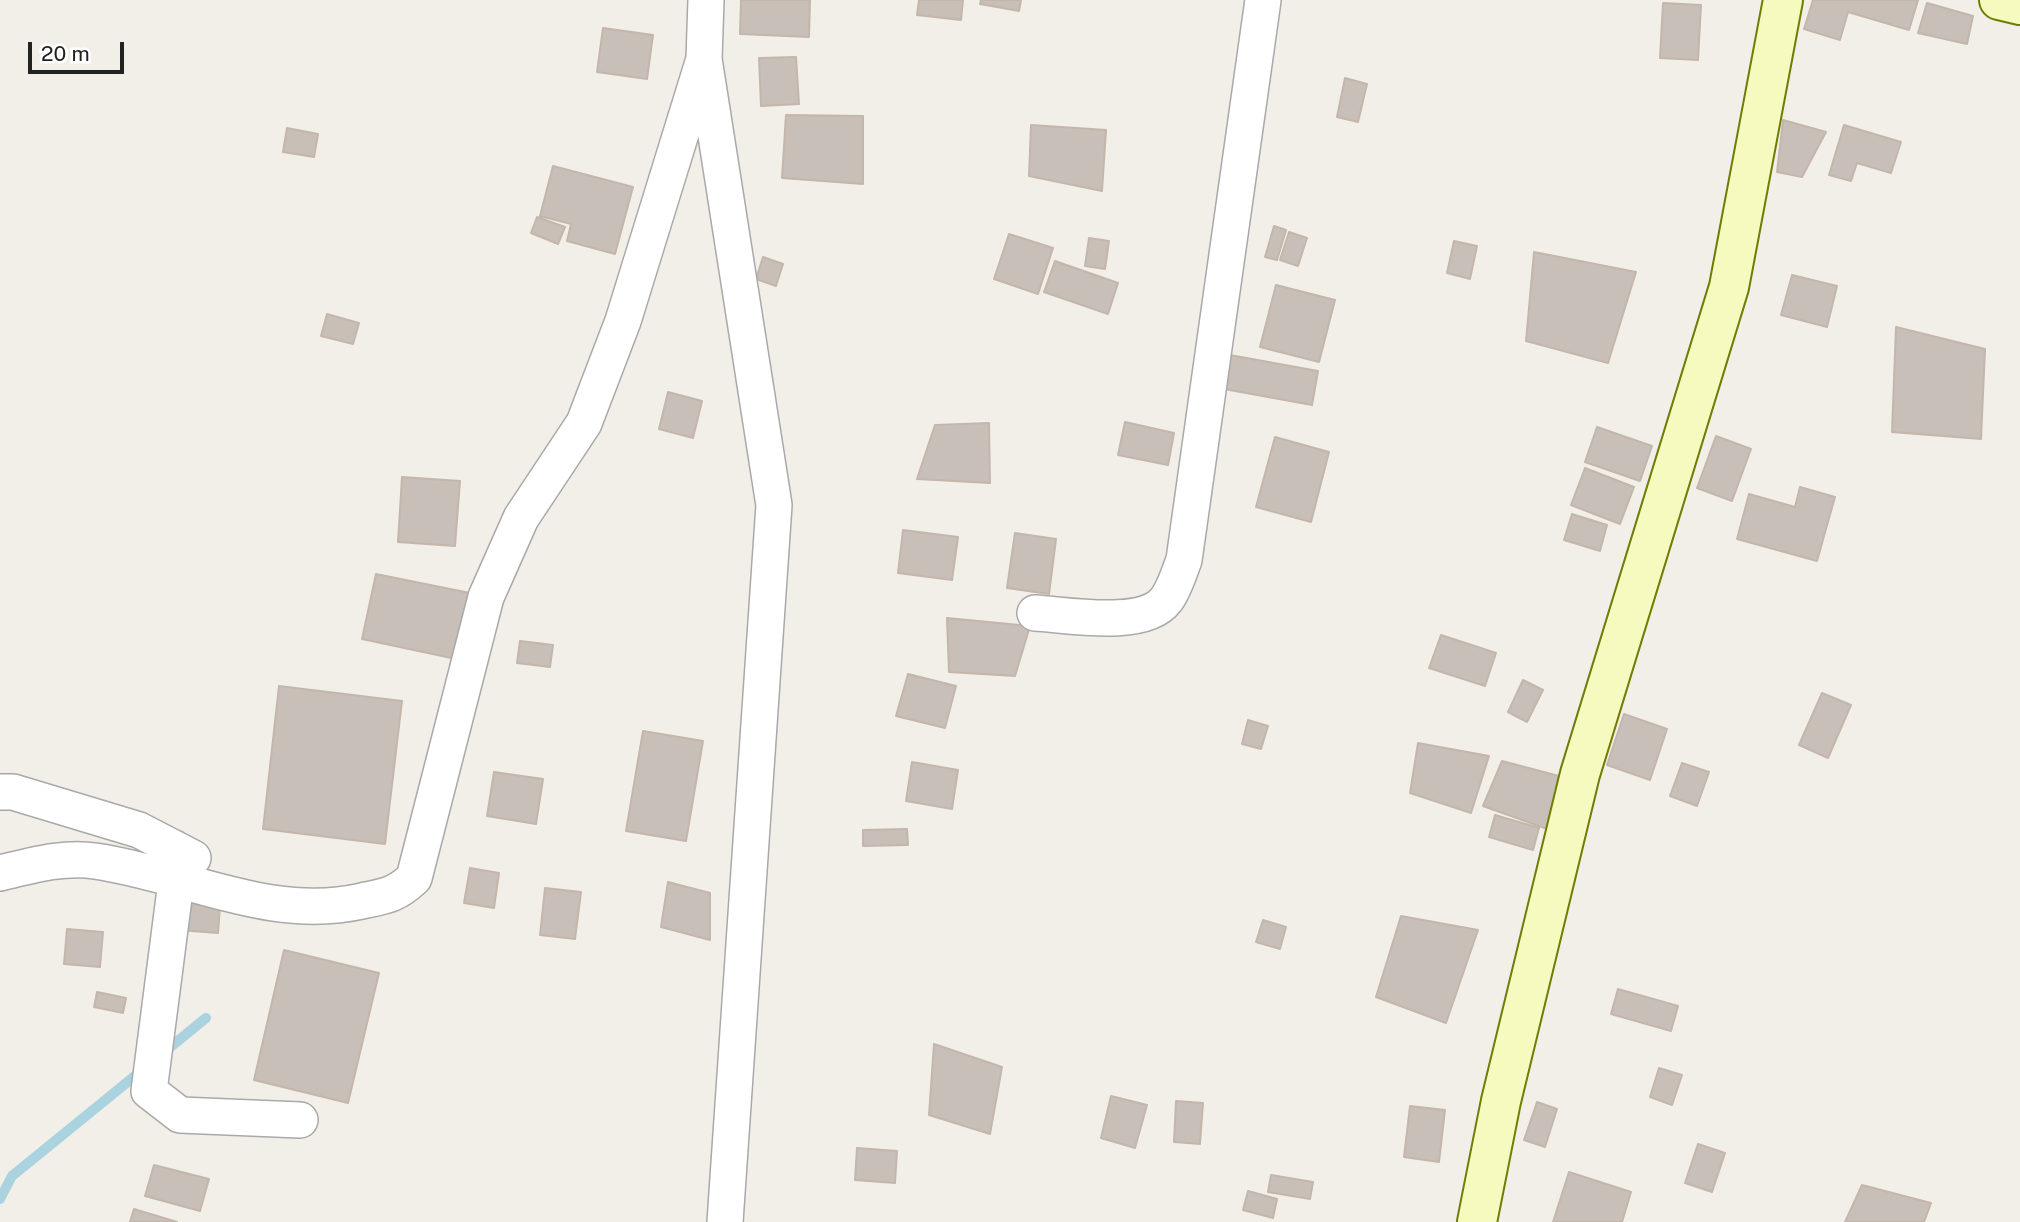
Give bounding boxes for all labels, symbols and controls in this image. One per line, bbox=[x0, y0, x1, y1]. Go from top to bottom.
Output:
scale bar bbox=[32, 28, 128, 72]
text: 20 m bbox=[41, 41, 90, 66]

